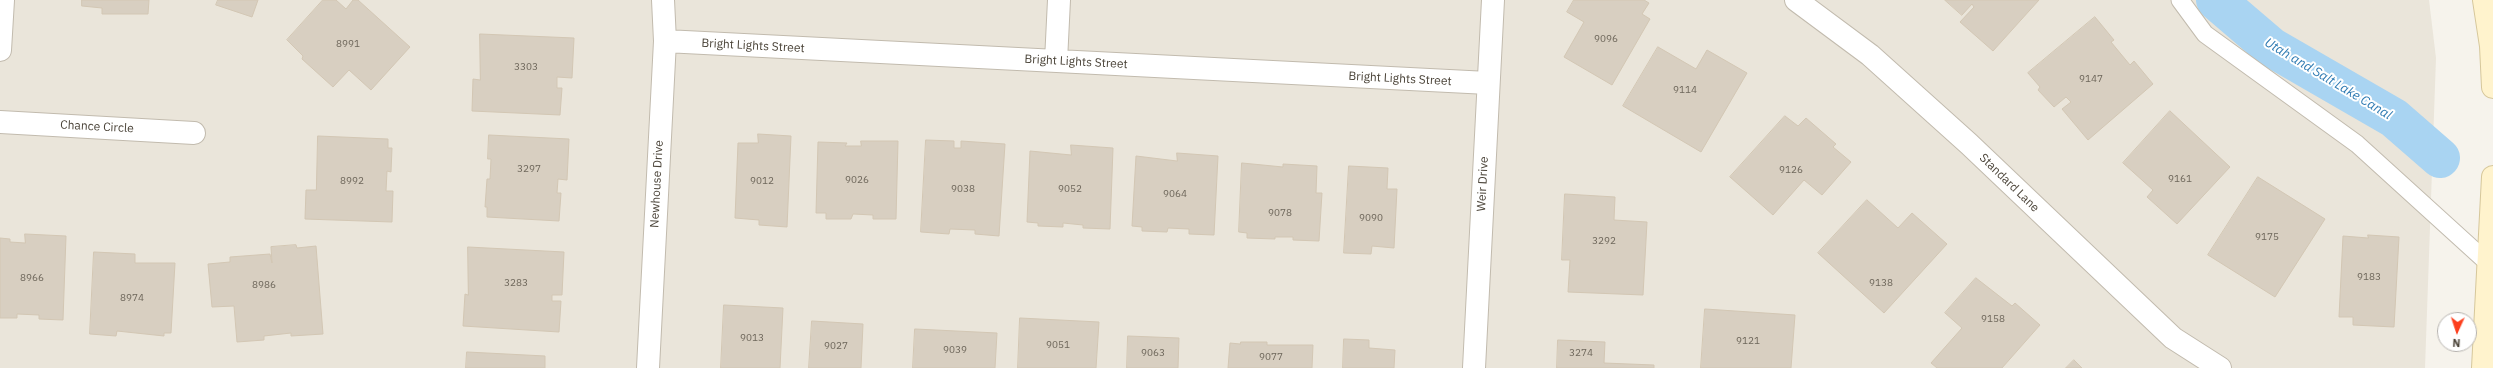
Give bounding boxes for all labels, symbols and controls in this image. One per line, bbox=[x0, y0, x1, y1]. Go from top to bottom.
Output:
house number: 9096 bbox=[1594, 33, 1618, 45]
water label: Utah and Salt Lake Canal bbox=[2262, 35, 2394, 123]
street label: Bright Lights Street bbox=[701, 36, 805, 56]
house number: 8991 bbox=[336, 38, 360, 50]
street label: Bright Lights Street bbox=[1024, 52, 1128, 72]
house number: 3303 bbox=[514, 61, 538, 73]
street label: Bright Lights Street bbox=[1348, 69, 1452, 89]
house number: 9147 bbox=[2079, 73, 2103, 85]
house number: 9114 bbox=[1673, 84, 1697, 96]
street label: Chance Circle bbox=[60, 118, 134, 136]
street label: Newhouse Drive bbox=[648, 140, 666, 228]
street label: Standard Lane bbox=[1976, 151, 2042, 215]
street label: Weir Drive bbox=[1474, 156, 1492, 212]
house number: 3297 bbox=[517, 163, 541, 175]
house number: 9126 bbox=[1779, 164, 1803, 176]
house number: 9161 bbox=[2168, 173, 2192, 185]
house number: 9026 bbox=[845, 174, 869, 186]
house number: 8992 bbox=[340, 175, 364, 187]
house number: 9012 bbox=[750, 175, 774, 187]
house number: 9038 bbox=[951, 183, 975, 195]
house number: 9052 bbox=[1058, 183, 1082, 195]
house number: 9064 bbox=[1163, 188, 1187, 200]
house number: 9078 bbox=[1268, 207, 1292, 219]
house number: 9090 bbox=[1359, 212, 1383, 224]
house number: 9175 bbox=[2255, 231, 2279, 243]
house number: 3292 bbox=[1592, 235, 1616, 247]
house number: 9183 bbox=[2357, 271, 2381, 283]
house number: 8966 bbox=[20, 272, 44, 284]
house number: 3283 bbox=[504, 277, 528, 289]
house number: 9138 bbox=[1869, 277, 1893, 289]
house number: 8986 bbox=[252, 279, 276, 291]
house number: 8974 bbox=[120, 292, 144, 304]
north arrow bbox=[2437, 312, 2477, 352]
house number: 9158 bbox=[1981, 313, 2005, 325]
house number: 9013 bbox=[740, 332, 764, 344]
house number: 9121 bbox=[1736, 335, 1760, 347]
text: N bbox=[2452, 336, 2461, 350]
house number: 9051 bbox=[1046, 339, 1070, 351]
house number: 9027 bbox=[824, 340, 848, 352]
house number: 9039 bbox=[943, 344, 967, 356]
house number: 9063 bbox=[1141, 347, 1165, 359]
house number: 3274 bbox=[1569, 347, 1593, 359]
house number: 9077 bbox=[1259, 351, 1283, 363]

